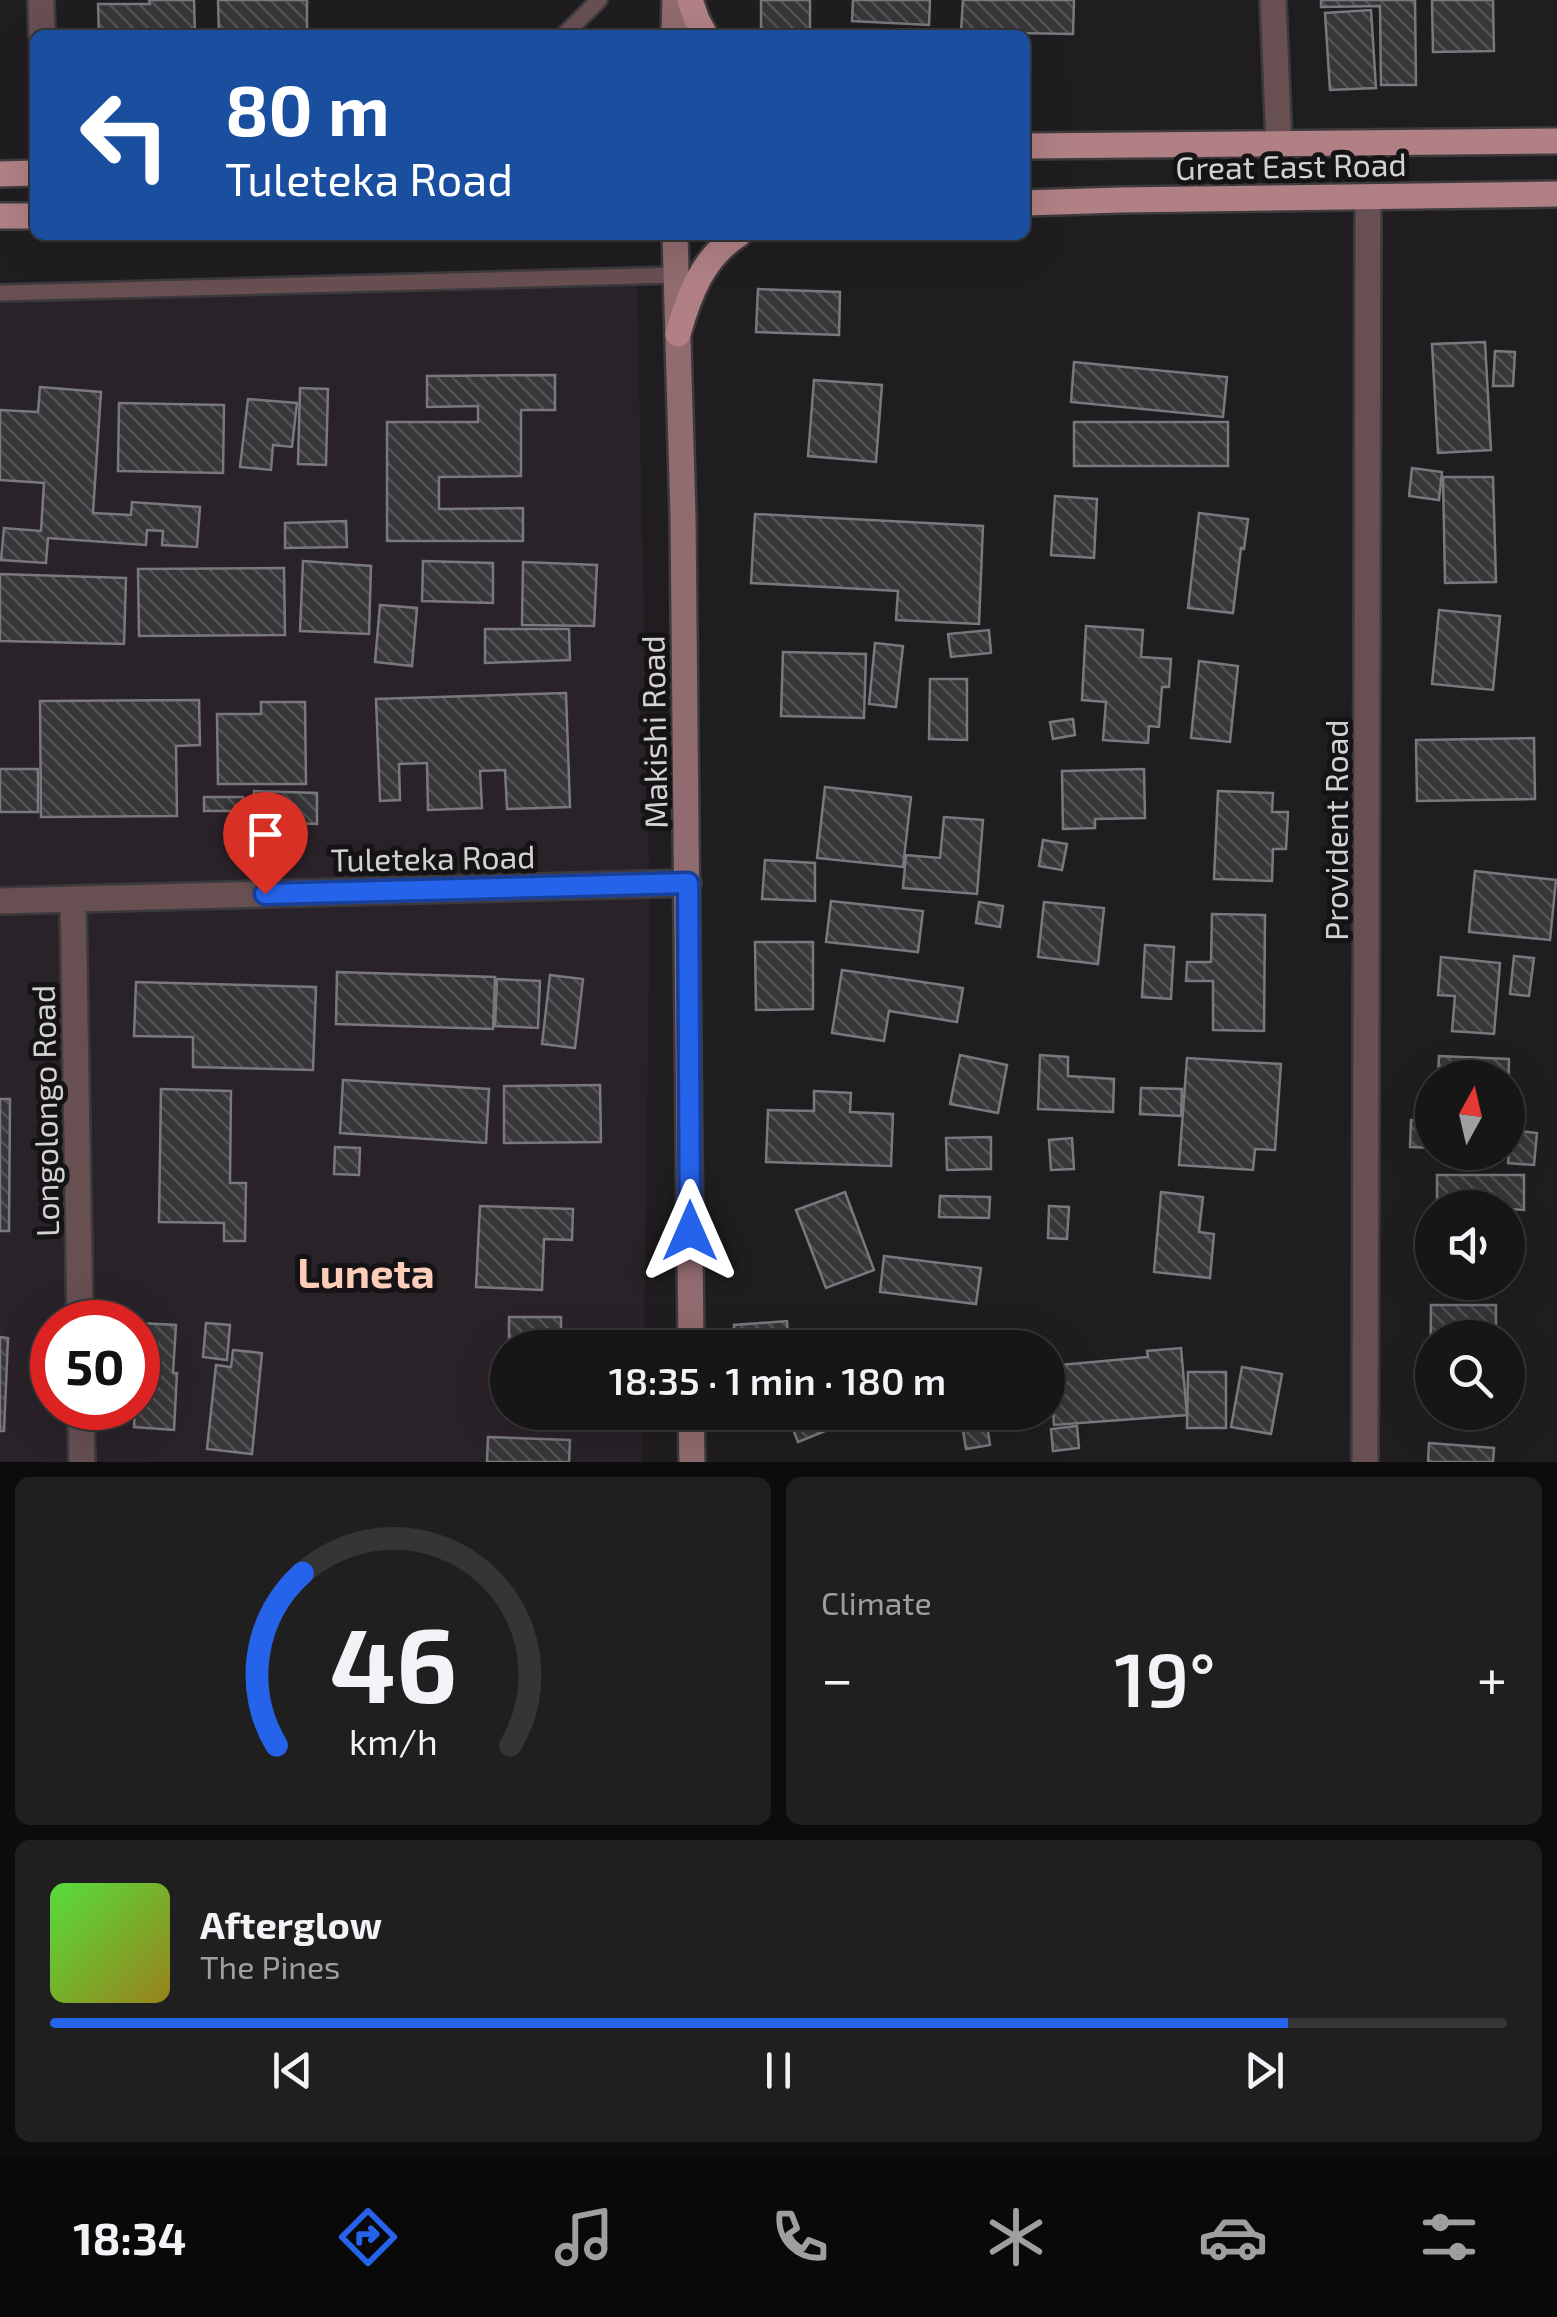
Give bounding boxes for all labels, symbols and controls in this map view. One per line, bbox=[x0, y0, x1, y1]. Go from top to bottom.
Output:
text: 80 m bbox=[225, 66, 390, 150]
icon: left bbox=[60, 70, 190, 200]
street label: Great East Road bbox=[1175, 144, 1407, 186]
text: Tuleteka Road bbox=[225, 151, 513, 205]
street label: Makishi Road bbox=[632, 635, 674, 829]
street label: Provident Road bbox=[1316, 719, 1354, 941]
pin bbox=[223, 792, 308, 895]
icon: arrive bbox=[238, 807, 293, 862]
street label: Tuleteka Road bbox=[330, 836, 536, 878]
street label: Longolongo Road bbox=[23, 985, 65, 1237]
north arrow bbox=[1415, 1060, 1525, 1170]
map controls bbox=[1415, 1060, 1525, 1430]
position arrow bbox=[638, 1179, 742, 1283]
button: sound bbox=[1415, 1190, 1525, 1300]
district label: Luneta bbox=[297, 1246, 435, 1296]
speed limit sign: 50 bbox=[30, 1300, 160, 1430]
button: search bbox=[1415, 1320, 1525, 1430]
text: 18:35 · 1 min · 180 m bbox=[609, 1357, 946, 1403]
text: Climate bbox=[821, 1583, 932, 1621]
text: 46 bbox=[329, 1599, 457, 1724]
text: 19° bbox=[1114, 1632, 1216, 1722]
text: − bbox=[821, 1644, 853, 1710]
text: + bbox=[1477, 1644, 1507, 1710]
text: km/h bbox=[349, 1719, 437, 1762]
text: Afterglow bbox=[200, 1901, 382, 1947]
text: The Pines bbox=[200, 1947, 340, 1985]
icon: previous bbox=[265, 2043, 320, 2098]
icon: pause bbox=[751, 2043, 806, 2098]
icon: next bbox=[1237, 2043, 1292, 2098]
icon: directions bbox=[333, 2202, 403, 2272]
icon: music bbox=[549, 2202, 619, 2272]
icon: phone bbox=[765, 2202, 835, 2272]
icon: climate bbox=[981, 2202, 1051, 2272]
icon: car bbox=[1198, 2202, 1268, 2272]
icon: filters bbox=[1414, 2202, 1484, 2272]
text: 18:34 bbox=[73, 2210, 186, 2264]

